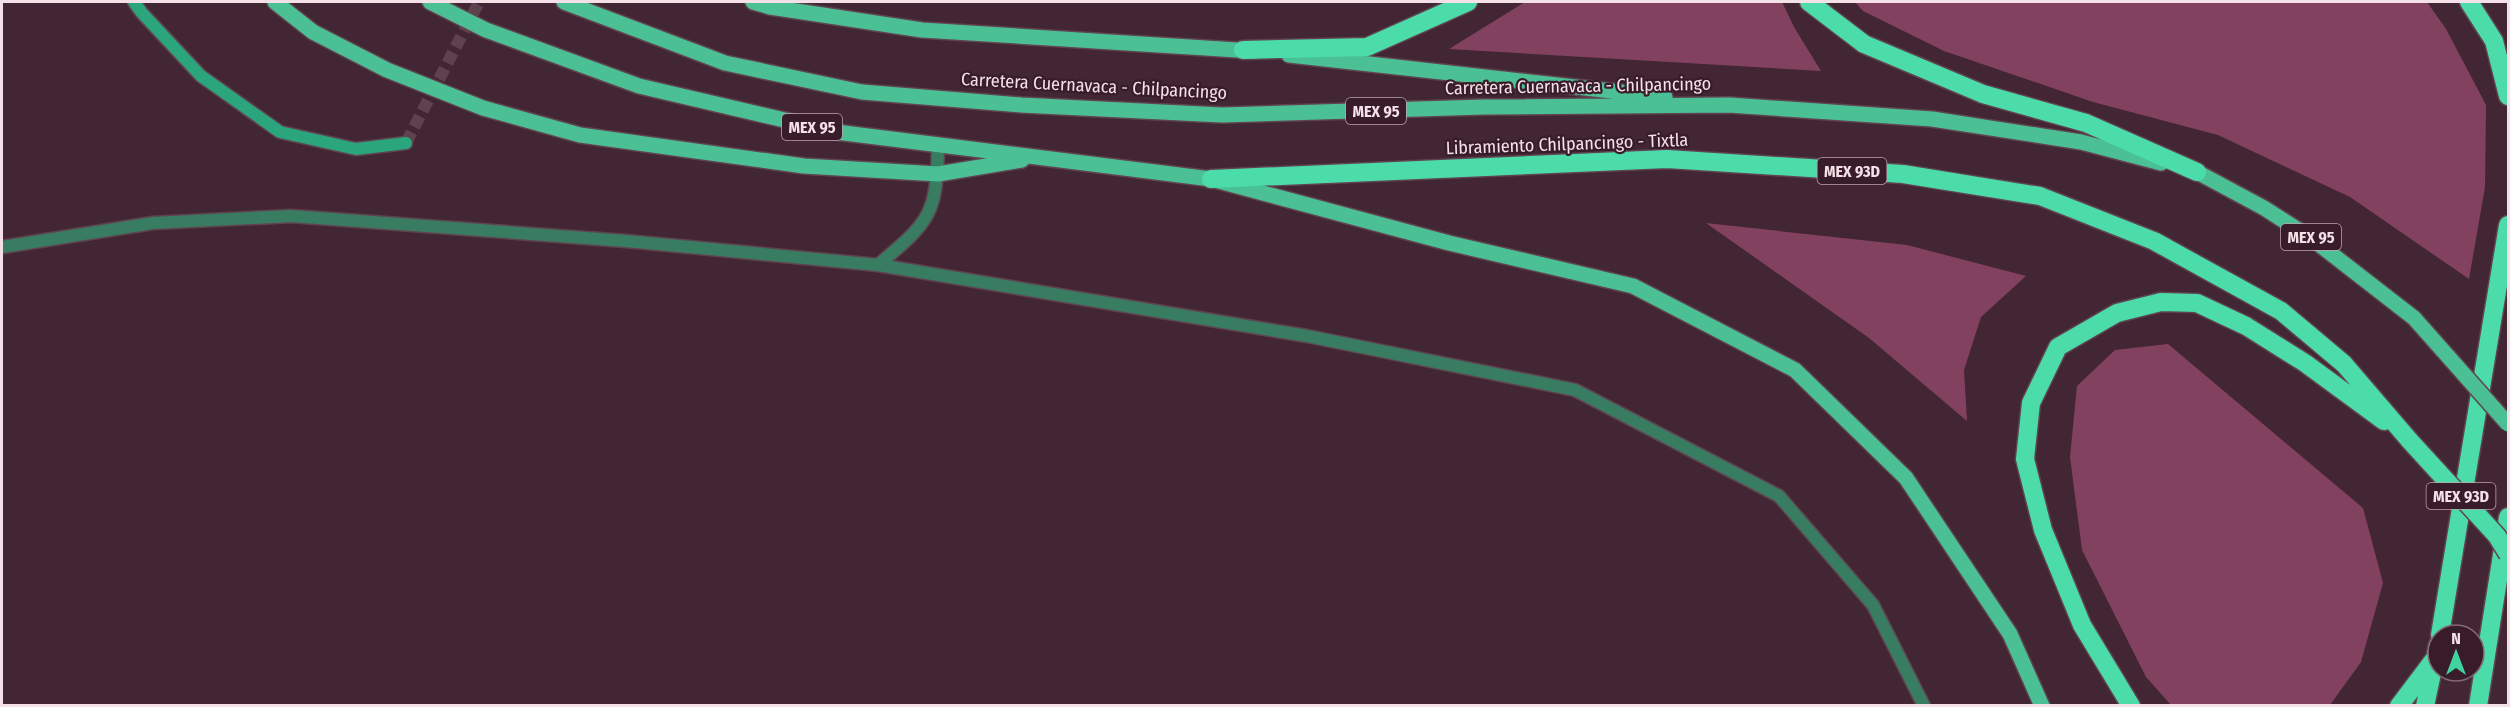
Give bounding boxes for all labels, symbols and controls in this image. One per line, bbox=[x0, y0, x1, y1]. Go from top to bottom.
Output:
street label: Carretera Cuernavaca - Chilpancingo bbox=[960, 68, 1228, 104]
street label: Carretera Cuernavaca - Chilpancingo bbox=[1445, 73, 1711, 99]
road number: MEX 95 bbox=[1346, 98, 1406, 124]
road number: MEX 95 bbox=[782, 114, 842, 140]
street label: Libramiento Chilpancingo - Tixtla bbox=[1445, 129, 1689, 159]
road number: MEX 93D bbox=[1818, 158, 1886, 184]
road number: MEX 95 bbox=[2281, 224, 2341, 250]
road number: MEX 93D bbox=[2426, 483, 2496, 509]
north arrow bbox=[2426, 623, 2486, 683]
text: N bbox=[2451, 629, 2461, 648]

